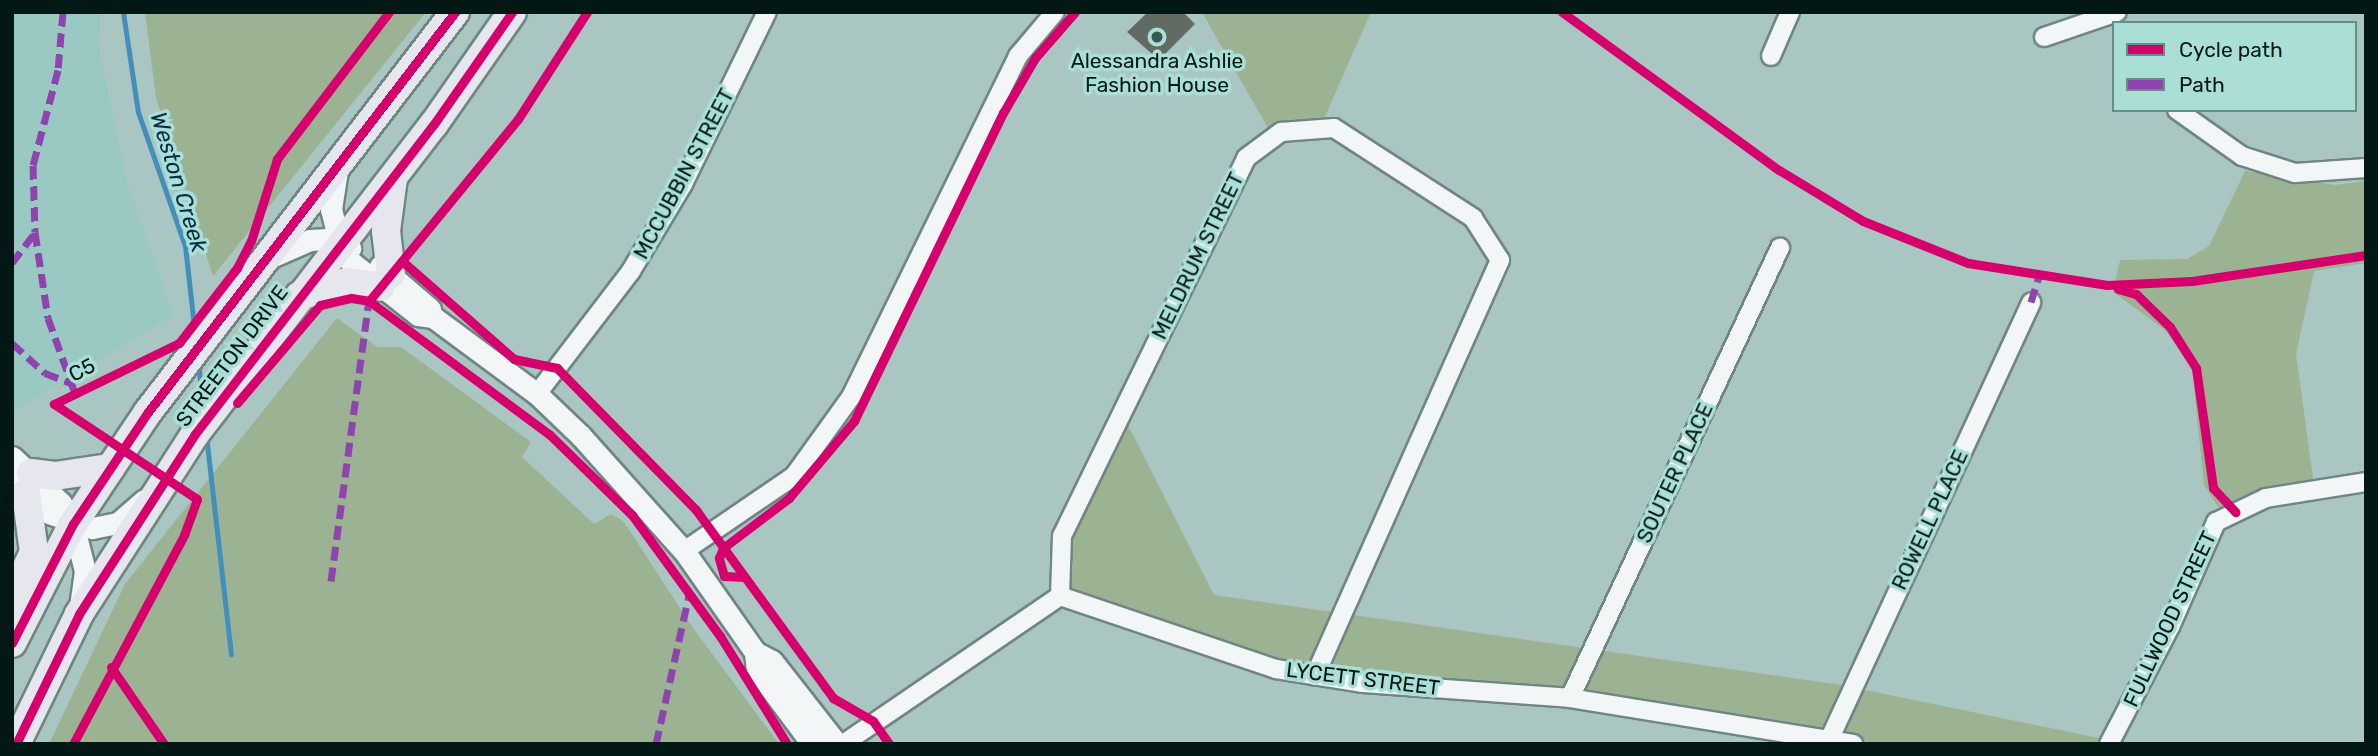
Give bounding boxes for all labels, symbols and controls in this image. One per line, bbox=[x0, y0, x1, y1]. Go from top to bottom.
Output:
legend bbox=[2112, 21, 2357, 112]
marker: Alessandra Ashlie Fashion House bbox=[1149, 29, 1165, 45]
text: Cycle path bbox=[2179, 37, 2283, 62]
place label: Alessandra Ashlie Fashion House bbox=[1070, 48, 1244, 98]
text: Path bbox=[2179, 72, 2225, 97]
street label: MCCUBBIN STREET bbox=[628, 85, 740, 263]
water label: Weston Creek bbox=[145, 108, 213, 256]
street label: MELDRUM STREET bbox=[1147, 169, 1249, 343]
street label: STREETON DRIVE bbox=[171, 280, 293, 432]
street label: C5 bbox=[64, 353, 100, 387]
street label: SOUTER PLACE bbox=[1632, 399, 1718, 547]
street label: ROWELL PLACE bbox=[1886, 446, 1974, 594]
street label: FULLWOOD STREET bbox=[2118, 527, 2222, 711]
street label: LYCETT STREET bbox=[1284, 657, 1442, 701]

